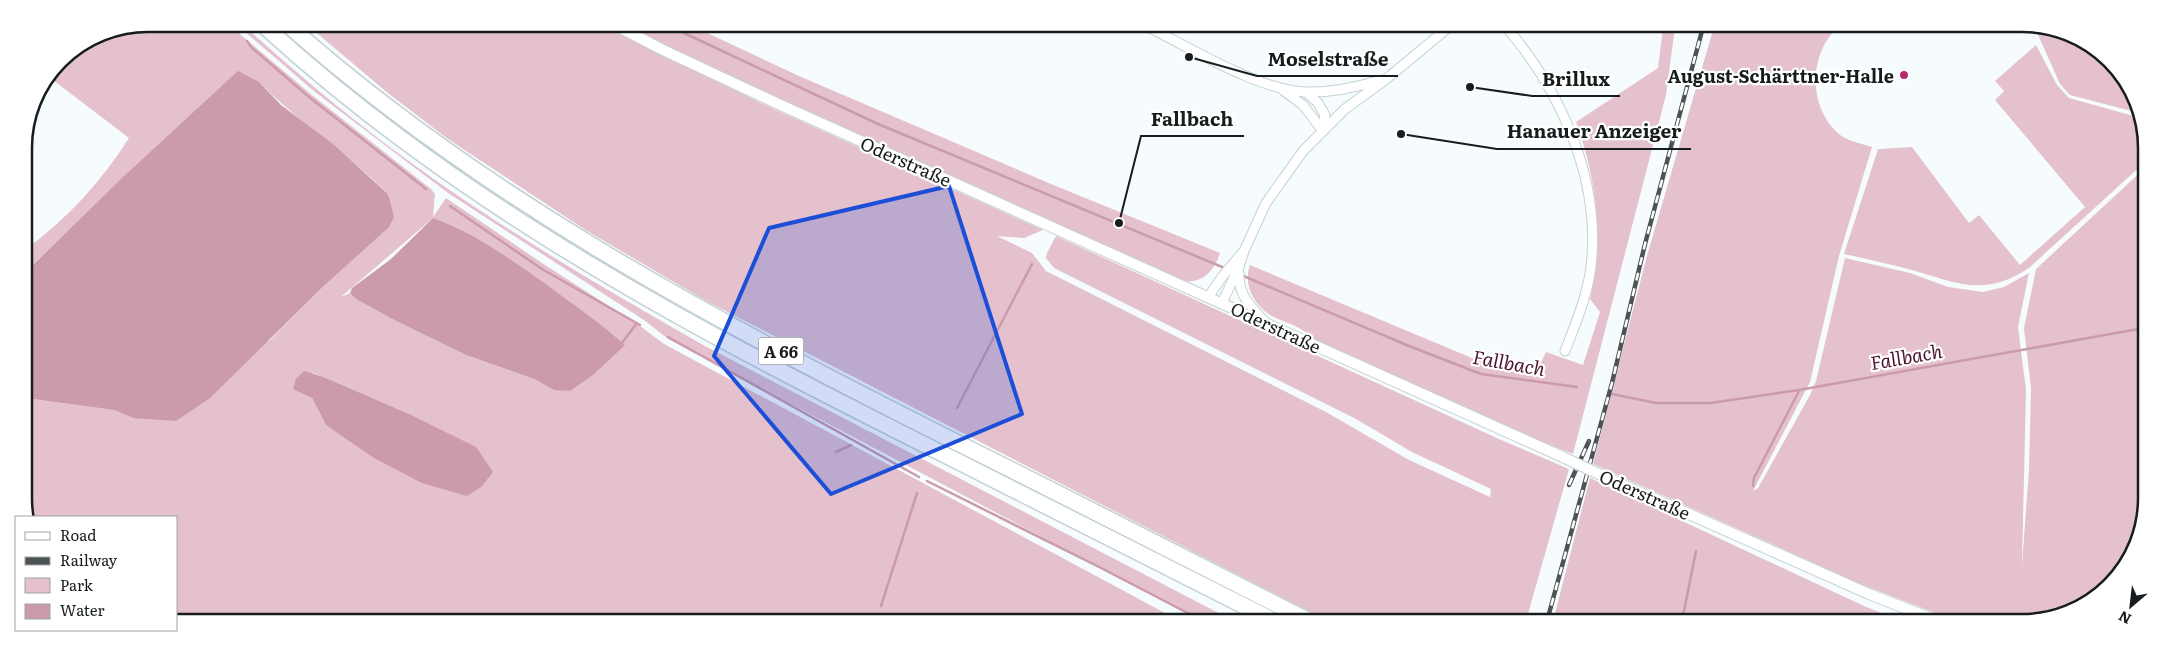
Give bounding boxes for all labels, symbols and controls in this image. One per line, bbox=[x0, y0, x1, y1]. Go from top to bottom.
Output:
callout: Moselstraße bbox=[1257, 42, 1398, 76]
text: Moselstraße bbox=[1267, 44, 1389, 72]
callout: Brillux bbox=[1532, 62, 1620, 96]
place label: August-Schärttner-Halle bbox=[1668, 62, 1894, 89]
text: Brillux bbox=[1542, 64, 1611, 92]
marker: August-Schärttner-Halle bbox=[1898, 69, 1910, 81]
callout: Fallbach bbox=[1141, 102, 1244, 136]
text: Fallbach bbox=[1151, 104, 1233, 132]
callout: Hanauer Anzeiger bbox=[1497, 115, 1691, 149]
text: Hanauer Anzeiger bbox=[1507, 116, 1682, 144]
street label: Oderstraße bbox=[856, 129, 956, 193]
street label: Oderstraße bbox=[1226, 294, 1326, 360]
water label: Fallbach bbox=[1868, 336, 1944, 376]
road number: A 66 bbox=[758, 338, 804, 364]
water label: Fallbach bbox=[1471, 342, 1547, 382]
street label: Oderstraße bbox=[1595, 462, 1695, 526]
legend bbox=[15, 516, 178, 631]
text: Road bbox=[60, 523, 96, 546]
text: Railway bbox=[60, 548, 118, 571]
text: Park bbox=[60, 573, 94, 596]
north arrow bbox=[2106, 581, 2156, 631]
text: Water bbox=[60, 598, 105, 621]
text: N bbox=[2114, 607, 2134, 630]

